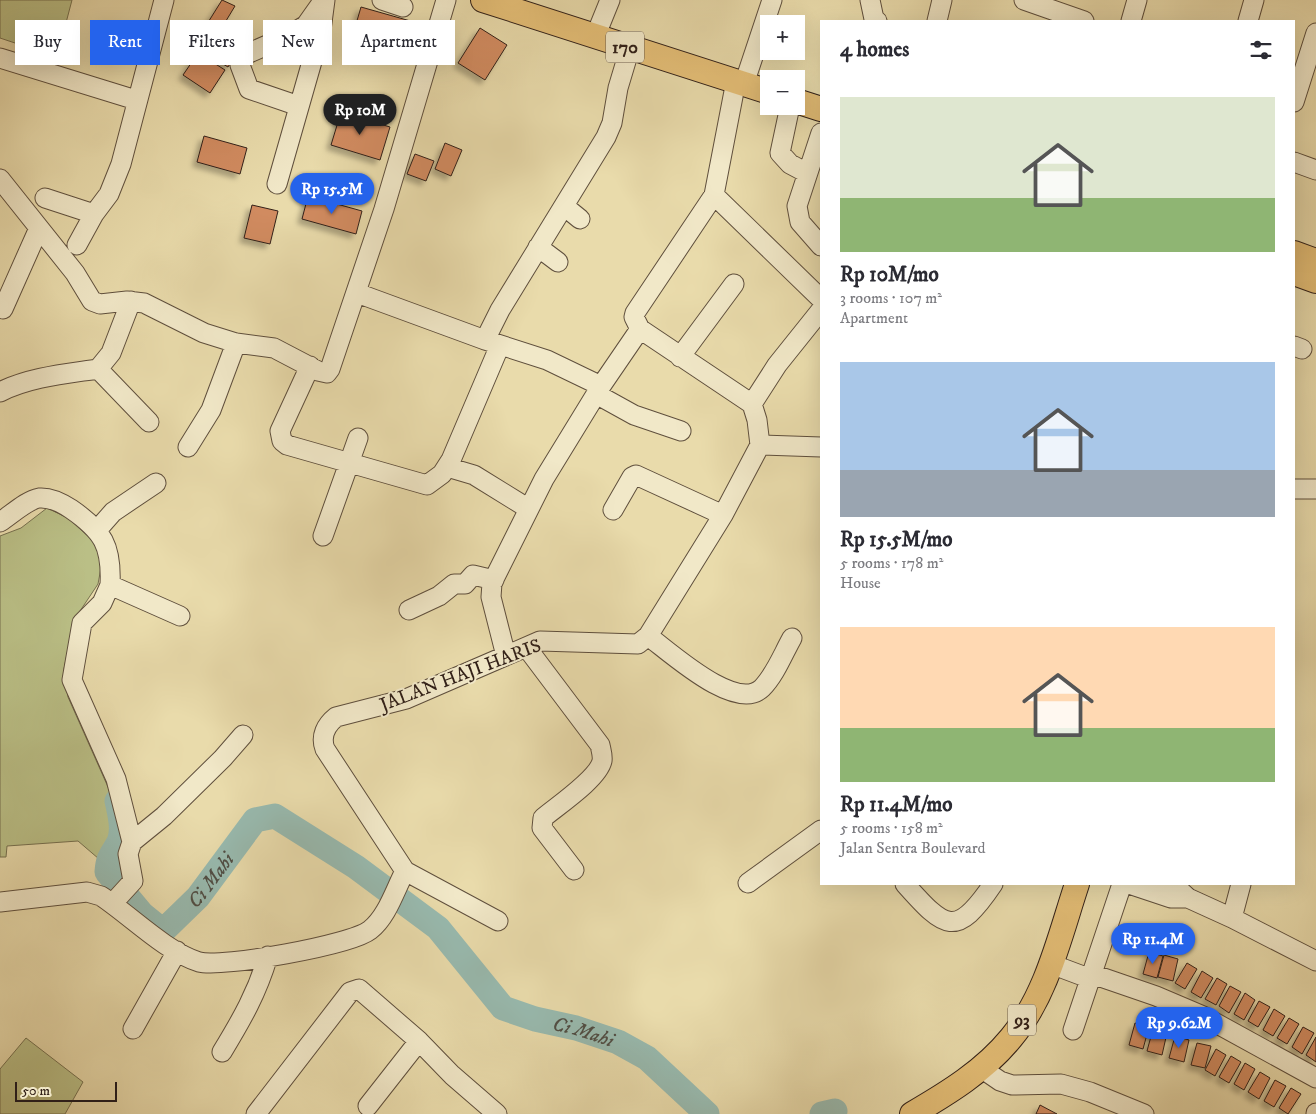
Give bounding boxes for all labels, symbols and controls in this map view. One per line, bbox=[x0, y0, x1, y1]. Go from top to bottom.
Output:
map controls bbox=[760, 15, 805, 115]
button: + bbox=[760, 15, 805, 60]
chip: Buy bbox=[15, 20, 80, 65]
chip: Rent bbox=[90, 20, 160, 65]
chip: Filters bbox=[170, 20, 253, 65]
chip: New bbox=[263, 20, 332, 65]
chip: Apartment bbox=[342, 20, 455, 65]
road number: 170 bbox=[606, 32, 644, 62]
icon: filters bbox=[1247, 36, 1275, 64]
text: 4 homes bbox=[840, 37, 909, 63]
button: − bbox=[760, 70, 805, 115]
pin: Rp 10M bbox=[319, 94, 401, 136]
text: Rp 10M bbox=[334, 100, 386, 120]
icon: home bbox=[1013, 130, 1103, 220]
pin: Rp 15.5M bbox=[280, 172, 384, 215]
text: Rp 15.5M bbox=[301, 179, 363, 199]
text: Rp 10M/mo bbox=[840, 262, 939, 288]
text: 3 rooms · 107 m² bbox=[840, 288, 942, 308]
text: Apartment bbox=[840, 308, 908, 328]
icon: home bbox=[1013, 395, 1103, 485]
text: Rp 15.5M/mo bbox=[840, 527, 952, 553]
text: 5 rooms · 178 m² bbox=[840, 553, 943, 573]
text: House bbox=[840, 573, 881, 593]
street label: JALAN HAJI HARIS bbox=[375, 634, 545, 717]
icon: home bbox=[1013, 660, 1103, 750]
text: Rp 11.4M/mo bbox=[840, 792, 953, 818]
text: 5 rooms · 158 m² bbox=[840, 818, 943, 838]
text: Jalan Sentra Boulevard bbox=[840, 838, 986, 858]
water label: Ci Mahi bbox=[183, 847, 242, 914]
pin: Rp 11.4M bbox=[1101, 922, 1205, 965]
text: Rp 11.4M bbox=[1122, 929, 1184, 949]
road number: 93 bbox=[1008, 1004, 1036, 1036]
pin: Rp 9.62M bbox=[1127, 1006, 1231, 1049]
water label: Ci Mahi bbox=[550, 1012, 619, 1054]
text: Rp 9.62M bbox=[1147, 1013, 1211, 1033]
scale bar bbox=[15, 1079, 118, 1102]
text: 50 m bbox=[22, 1082, 50, 1100]

